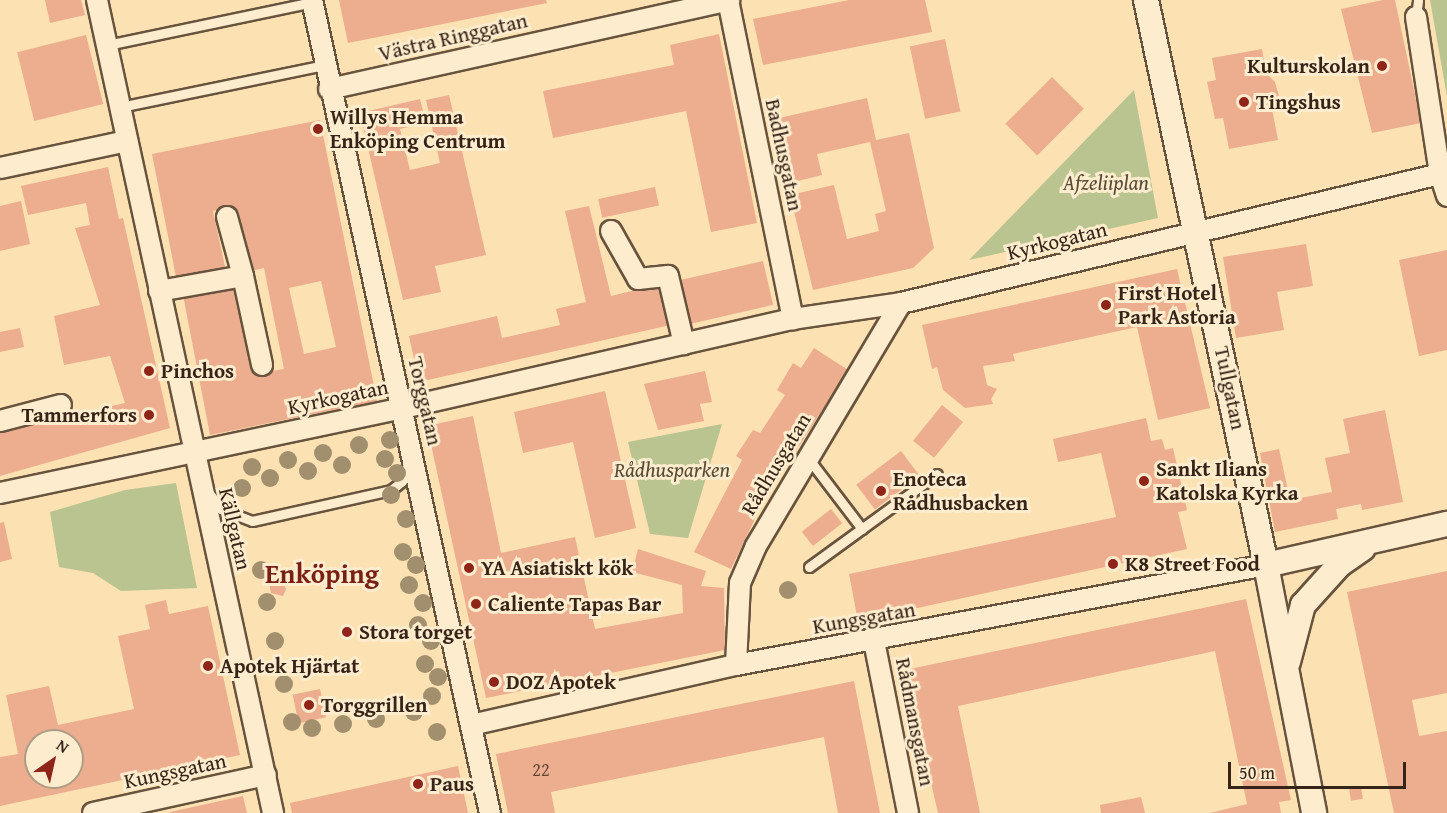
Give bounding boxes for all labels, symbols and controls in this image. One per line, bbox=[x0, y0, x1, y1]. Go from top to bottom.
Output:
street label: Västra Ringgatan bbox=[376, 8, 530, 66]
place label: Kulturskolan bbox=[1247, 53, 1370, 79]
marker: Kulturskolan bbox=[1375, 59, 1389, 73]
place label: Tingshus bbox=[1256, 89, 1341, 115]
marker: Tingshus bbox=[1237, 95, 1251, 109]
street label: Badhusgatan bbox=[760, 97, 808, 213]
place label: Willys Hemma Enköping Centrum bbox=[330, 104, 506, 154]
marker: Willys Hemma Enköping Centrum bbox=[311, 122, 325, 136]
park label: Afzeliiplan bbox=[1063, 170, 1149, 196]
street label: Kyrkogatan bbox=[1004, 216, 1110, 266]
place label: First Hotel Park Astoria bbox=[1118, 280, 1236, 330]
marker: First Hotel Park Astoria bbox=[1099, 298, 1113, 312]
street label: Tullgatan bbox=[1209, 344, 1251, 432]
street label: Torggatan bbox=[403, 354, 447, 448]
place label: Pinchos bbox=[161, 358, 234, 384]
marker: Pinchos bbox=[142, 364, 156, 378]
street label: Kyrkogatan bbox=[285, 374, 391, 420]
place label: Tammerfors bbox=[22, 402, 137, 428]
marker: Tammerfors bbox=[142, 408, 156, 422]
street label: Rådhusgatan bbox=[736, 409, 816, 519]
place label: Sankt Ilians Katolska Kyrka bbox=[1156, 456, 1298, 506]
park label: Rådhusparken bbox=[614, 457, 730, 483]
place label: Enoteca Rådhusbacken bbox=[893, 466, 1028, 516]
marker: Sankt Ilians Katolska Kyrka bbox=[1137, 474, 1151, 488]
marker: Enoteca Rådhusbacken bbox=[874, 484, 888, 498]
street label: Källgatan bbox=[213, 485, 257, 573]
place label: K8 Street Food bbox=[1125, 551, 1260, 577]
place label: YA Asiatiskt kök bbox=[481, 555, 633, 581]
marker: K8 Street Food bbox=[1106, 557, 1120, 571]
district label: Enköping bbox=[265, 558, 379, 590]
marker: YA Asiatiskt kök bbox=[462, 561, 476, 575]
place label: Caliente Tapas Bar bbox=[488, 591, 661, 617]
marker: Caliente Tapas Bar bbox=[469, 597, 483, 611]
street label: Kungsgatan bbox=[811, 597, 917, 639]
place label: Stora torget bbox=[359, 619, 472, 645]
marker: Stora torget bbox=[340, 625, 354, 639]
place label: Apotek Hjärtat bbox=[220, 653, 359, 679]
street label: Rådmansgatan bbox=[890, 656, 940, 788]
marker: Apotek Hjärtat bbox=[201, 659, 215, 673]
place label: DOZ Apotek bbox=[506, 669, 616, 695]
marker: DOZ Apotek bbox=[487, 675, 501, 689]
place label: Torggrillen bbox=[321, 692, 427, 718]
marker: Torggrillen bbox=[302, 698, 316, 712]
north arrow bbox=[24, 729, 84, 789]
text: N bbox=[52, 733, 74, 759]
street label: Kungsgatan bbox=[122, 748, 228, 794]
scale bar bbox=[1231, 750, 1410, 788]
house number: 22 bbox=[532, 759, 550, 781]
text: 50 m bbox=[1239, 759, 1275, 786]
place label: Paus bbox=[430, 771, 474, 797]
marker: Paus bbox=[411, 777, 425, 791]

